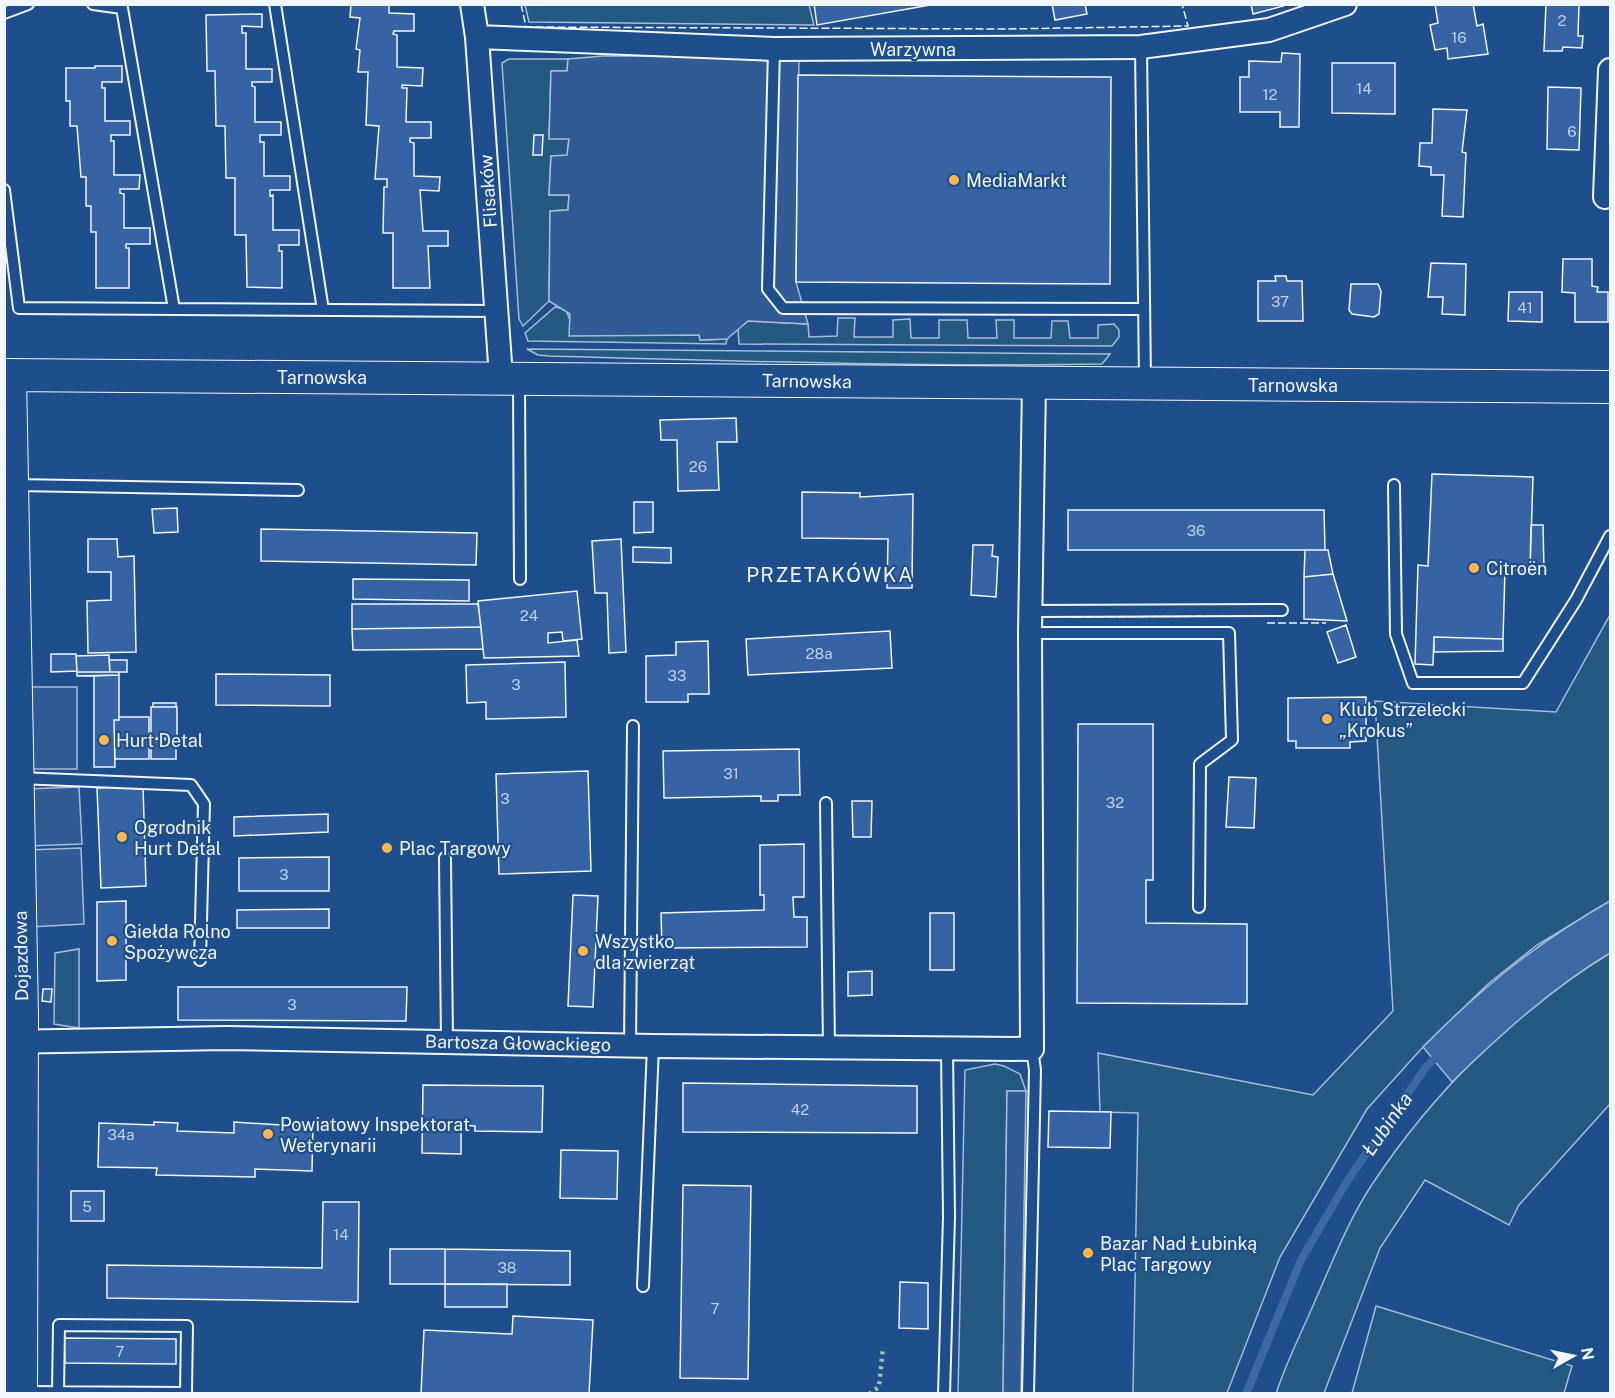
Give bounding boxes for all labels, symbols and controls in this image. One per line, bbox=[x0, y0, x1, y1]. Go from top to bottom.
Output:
house number: 2 bbox=[1558, 12, 1567, 29]
house number: 16 bbox=[1451, 29, 1467, 46]
street label: Warzywna bbox=[870, 39, 956, 60]
house number: 14 bbox=[1356, 80, 1372, 97]
house number: 12 bbox=[1262, 86, 1278, 103]
house number: 6 bbox=[1567, 123, 1577, 140]
street label: Flisaków bbox=[475, 154, 501, 228]
place label: MediaMarkt bbox=[966, 170, 1067, 191]
marker: MediaMarkt bbox=[947, 173, 961, 187]
house number: 37 bbox=[1271, 293, 1289, 310]
house number: 41 bbox=[1517, 299, 1533, 316]
street label: Tarnowska bbox=[277, 367, 367, 388]
street label: Tarnowska bbox=[762, 370, 852, 392]
street label: Tarnowska bbox=[1248, 375, 1338, 396]
house number: 26 bbox=[689, 458, 707, 475]
house number: 36 bbox=[1187, 522, 1205, 539]
place label: Citroën bbox=[1486, 558, 1548, 579]
marker: Citroën bbox=[1467, 561, 1481, 575]
district label: PRZETAKÓWKA bbox=[746, 562, 914, 587]
house number: 24 bbox=[520, 607, 538, 624]
house number: 28a bbox=[806, 645, 832, 662]
house number: 33 bbox=[668, 667, 686, 684]
house number: 3 bbox=[511, 676, 521, 693]
place label: Klub Strzelecki „Krokus” bbox=[1339, 699, 1466, 741]
marker: Klub Strzelecki „Krokus” bbox=[1320, 712, 1334, 726]
place label: Hurt Detal bbox=[116, 730, 203, 751]
marker: Hurt Detal bbox=[97, 733, 111, 747]
house number: 31 bbox=[723, 765, 739, 782]
house number: 3 bbox=[500, 790, 510, 807]
house number: 32 bbox=[1106, 794, 1124, 811]
place label: Ogrodnik Hurt Detal bbox=[134, 817, 221, 859]
marker: Ogrodnik Hurt Detal bbox=[115, 830, 129, 844]
place label: Plac Targowy bbox=[399, 838, 511, 859]
marker: Plac Targowy bbox=[380, 841, 394, 855]
house number: 3 bbox=[279, 866, 289, 883]
street label: Dojazdowa bbox=[10, 911, 32, 1001]
place label: Giełda Rolno Spożywcza bbox=[124, 921, 231, 963]
place label: Wszystko dla zwierząt bbox=[595, 931, 695, 973]
marker: Giełda Rolno Spożywcza bbox=[105, 934, 119, 948]
marker: Wszystko dla zwierząt bbox=[576, 944, 590, 958]
house number: 3 bbox=[287, 996, 297, 1013]
street label: Bartosza Głowackiego bbox=[425, 1031, 611, 1055]
water label: Łubinka bbox=[1357, 1088, 1417, 1160]
house number: 42 bbox=[791, 1101, 809, 1118]
place label: Powiatowy Inspektorat Weterynarii bbox=[280, 1114, 470, 1156]
house number: 34a bbox=[107, 1126, 135, 1143]
marker: Powiatowy Inspektorat Weterynarii bbox=[261, 1127, 275, 1141]
house number: 5 bbox=[82, 1198, 92, 1215]
house number: 14 bbox=[333, 1226, 349, 1243]
place label: Bazar Nad Łubinką Plac Targowy bbox=[1100, 1233, 1257, 1275]
marker: Bazar Nad Łubinką Plac Targowy bbox=[1081, 1246, 1095, 1260]
house number: 38 bbox=[497, 1259, 517, 1276]
house number: 7 bbox=[710, 1300, 720, 1317]
north arrow bbox=[1543, 1326, 1603, 1386]
house number: 7 bbox=[115, 1343, 125, 1360]
text: N bbox=[1577, 1346, 1598, 1361]

